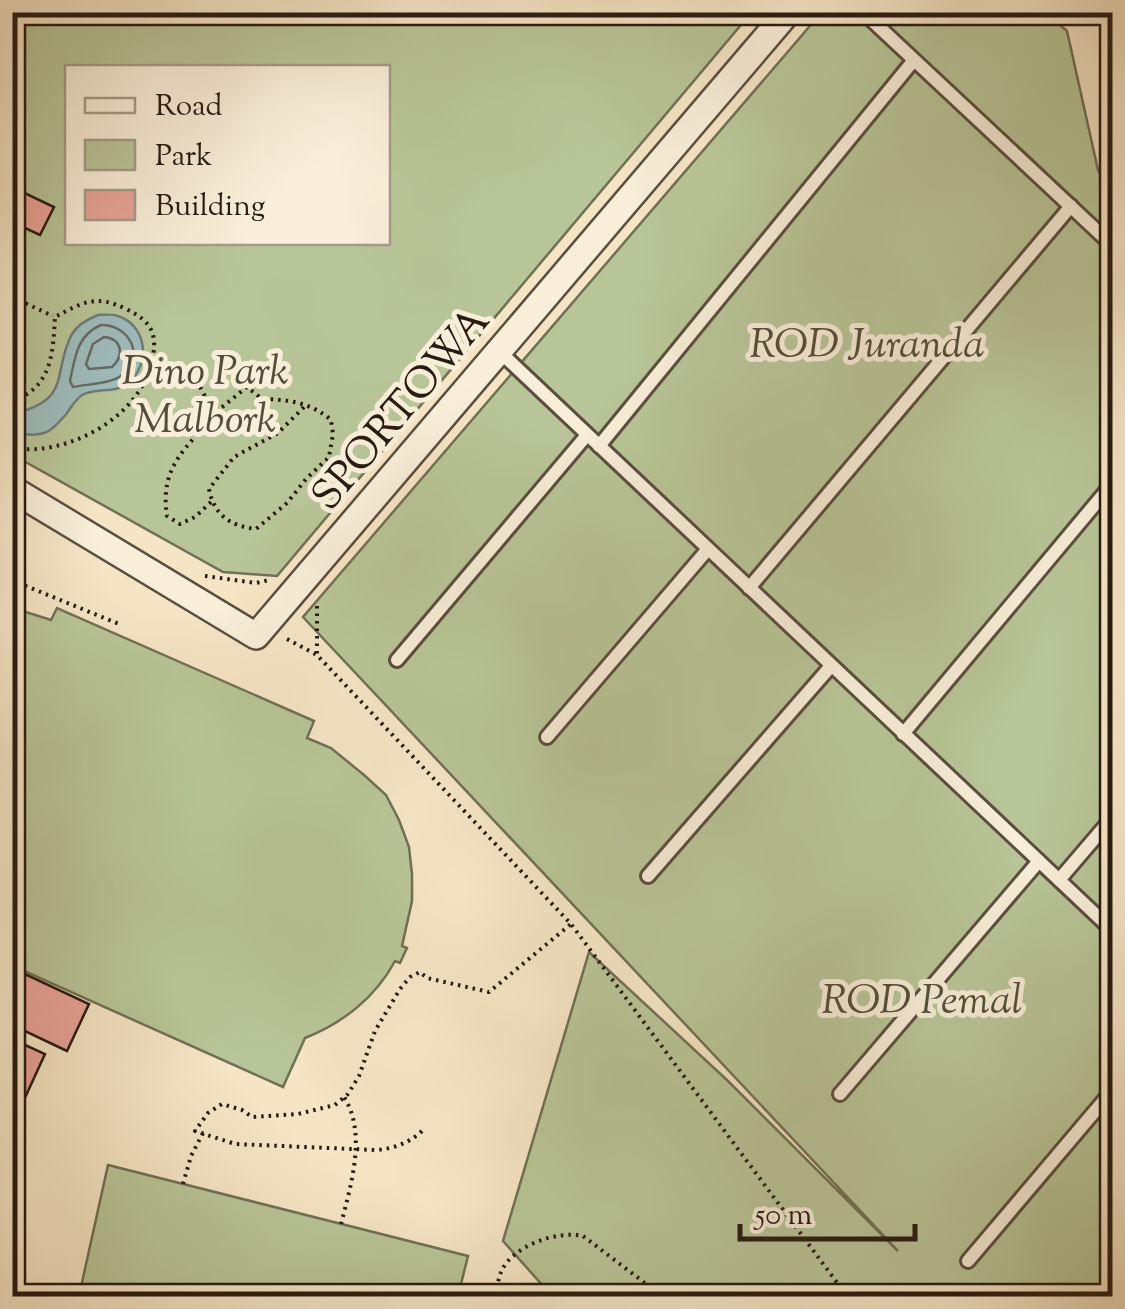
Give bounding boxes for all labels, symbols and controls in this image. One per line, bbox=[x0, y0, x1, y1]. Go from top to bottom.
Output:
legend bbox=[65, 65, 390, 245]
text: Road bbox=[155, 86, 222, 129]
text: Park bbox=[155, 136, 212, 179]
text: Building bbox=[155, 186, 265, 229]
street label: SPORTOWA bbox=[299, 295, 506, 525]
park label: ROD Juranda bbox=[749, 317, 985, 377]
park label: Dino Park Malbork bbox=[122, 344, 288, 452]
park label: ROD Pemal bbox=[822, 973, 1022, 1033]
scale bar bbox=[740, 1179, 915, 1241]
text: 50 m bbox=[753, 1195, 813, 1238]

